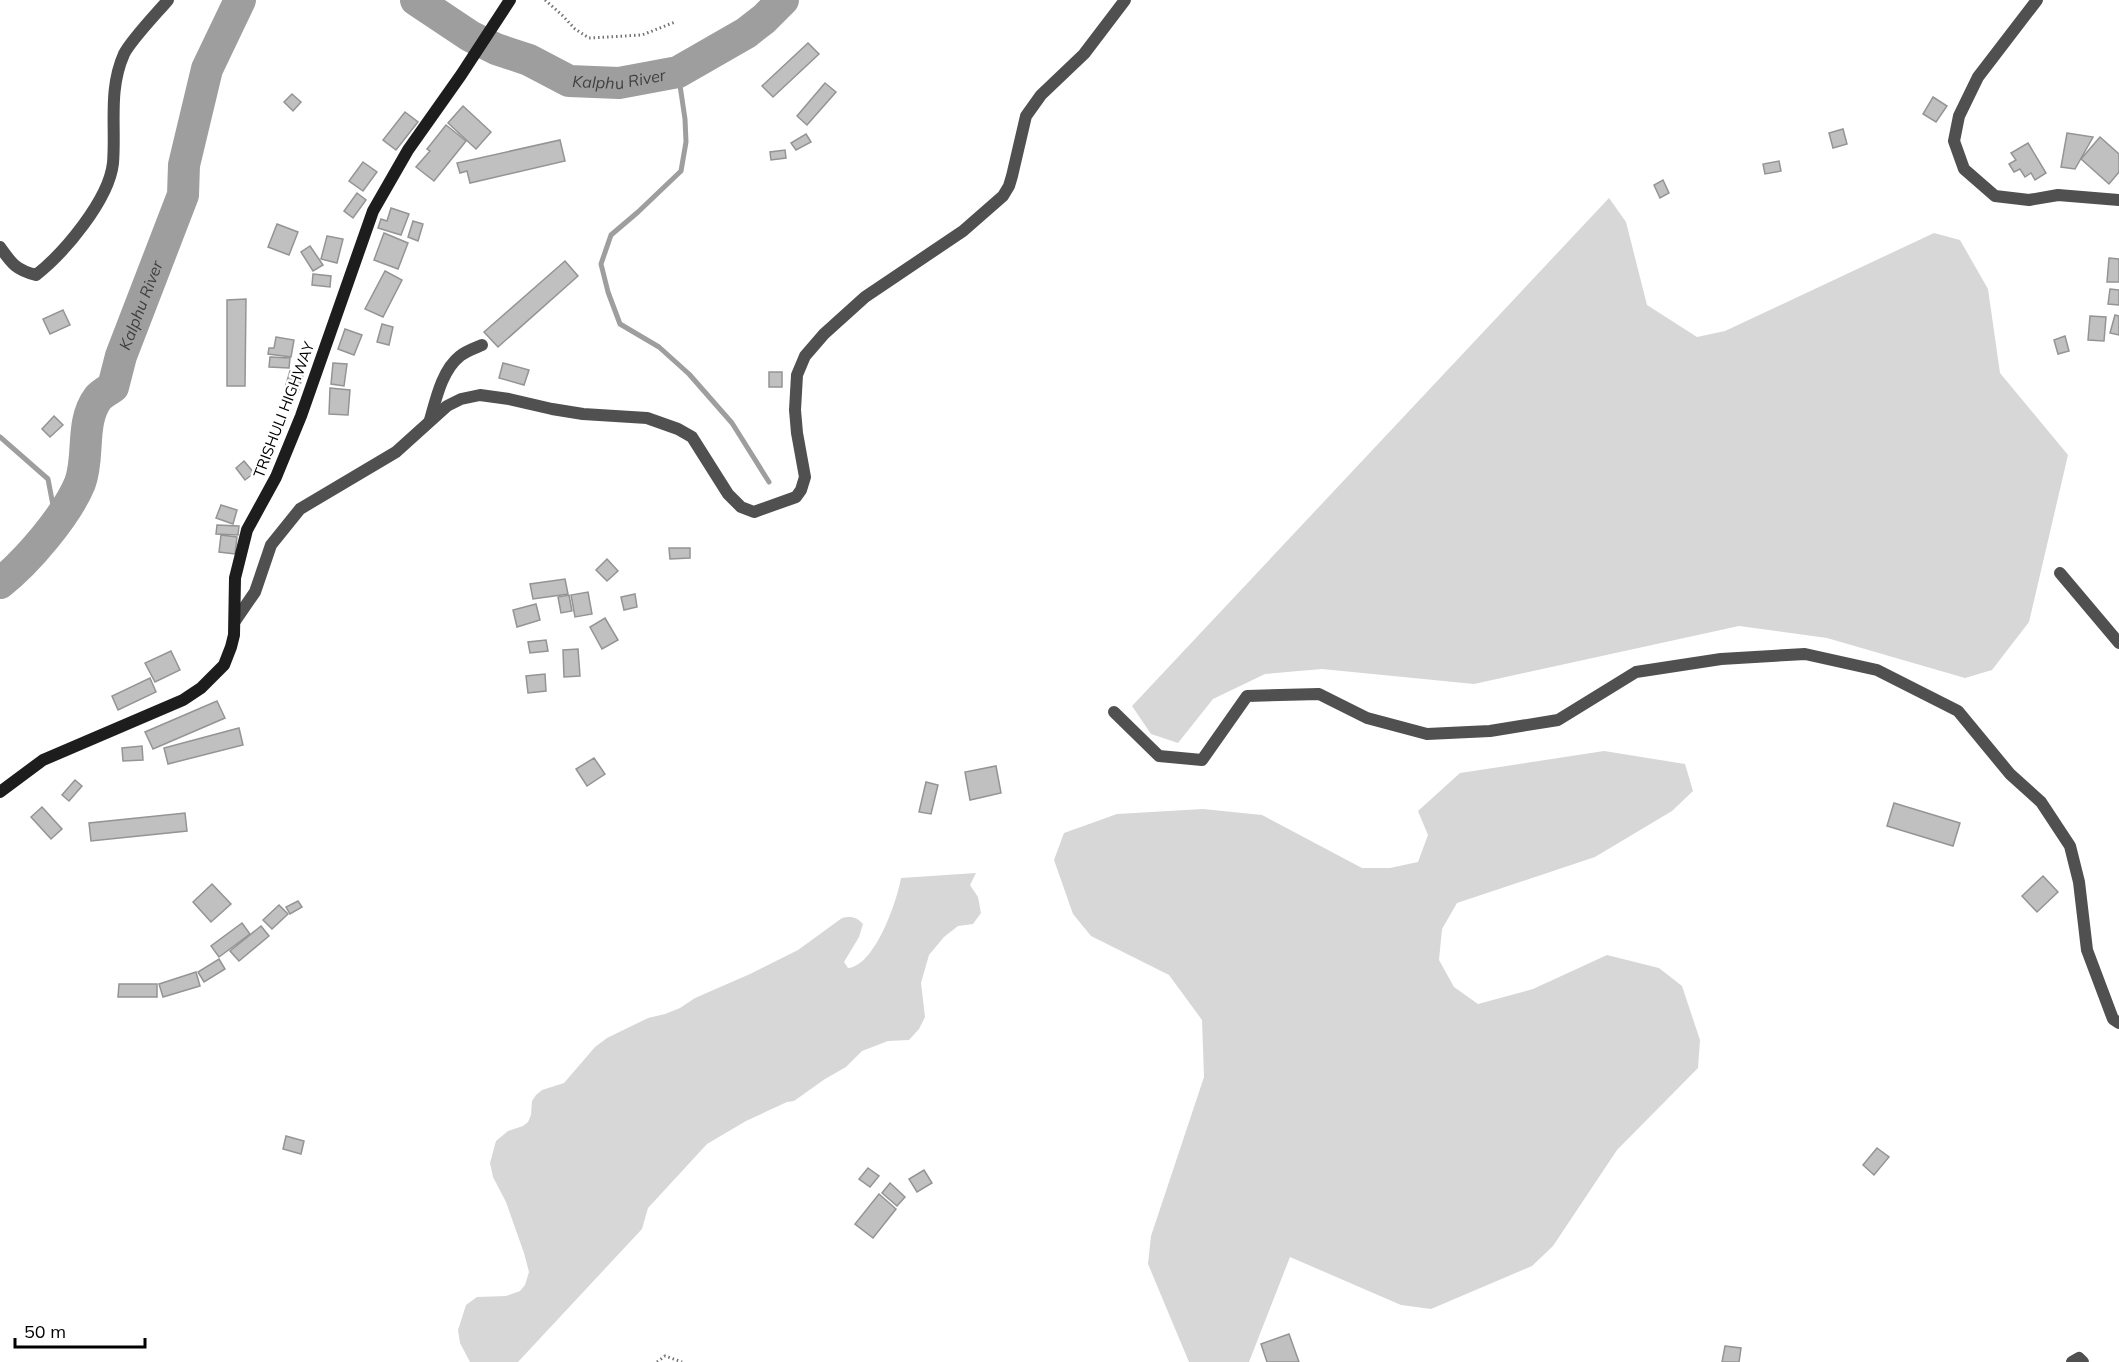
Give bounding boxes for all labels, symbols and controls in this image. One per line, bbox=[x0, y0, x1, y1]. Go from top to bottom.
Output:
water label: Kalphu River bbox=[572, 64, 668, 94]
water label: Kalphu River bbox=[114, 257, 167, 353]
street label: TRISHULI HIGHWAY bbox=[249, 338, 319, 480]
scale bar bbox=[15, 1311, 146, 1349]
text: 50 m bbox=[24, 1320, 66, 1343]

